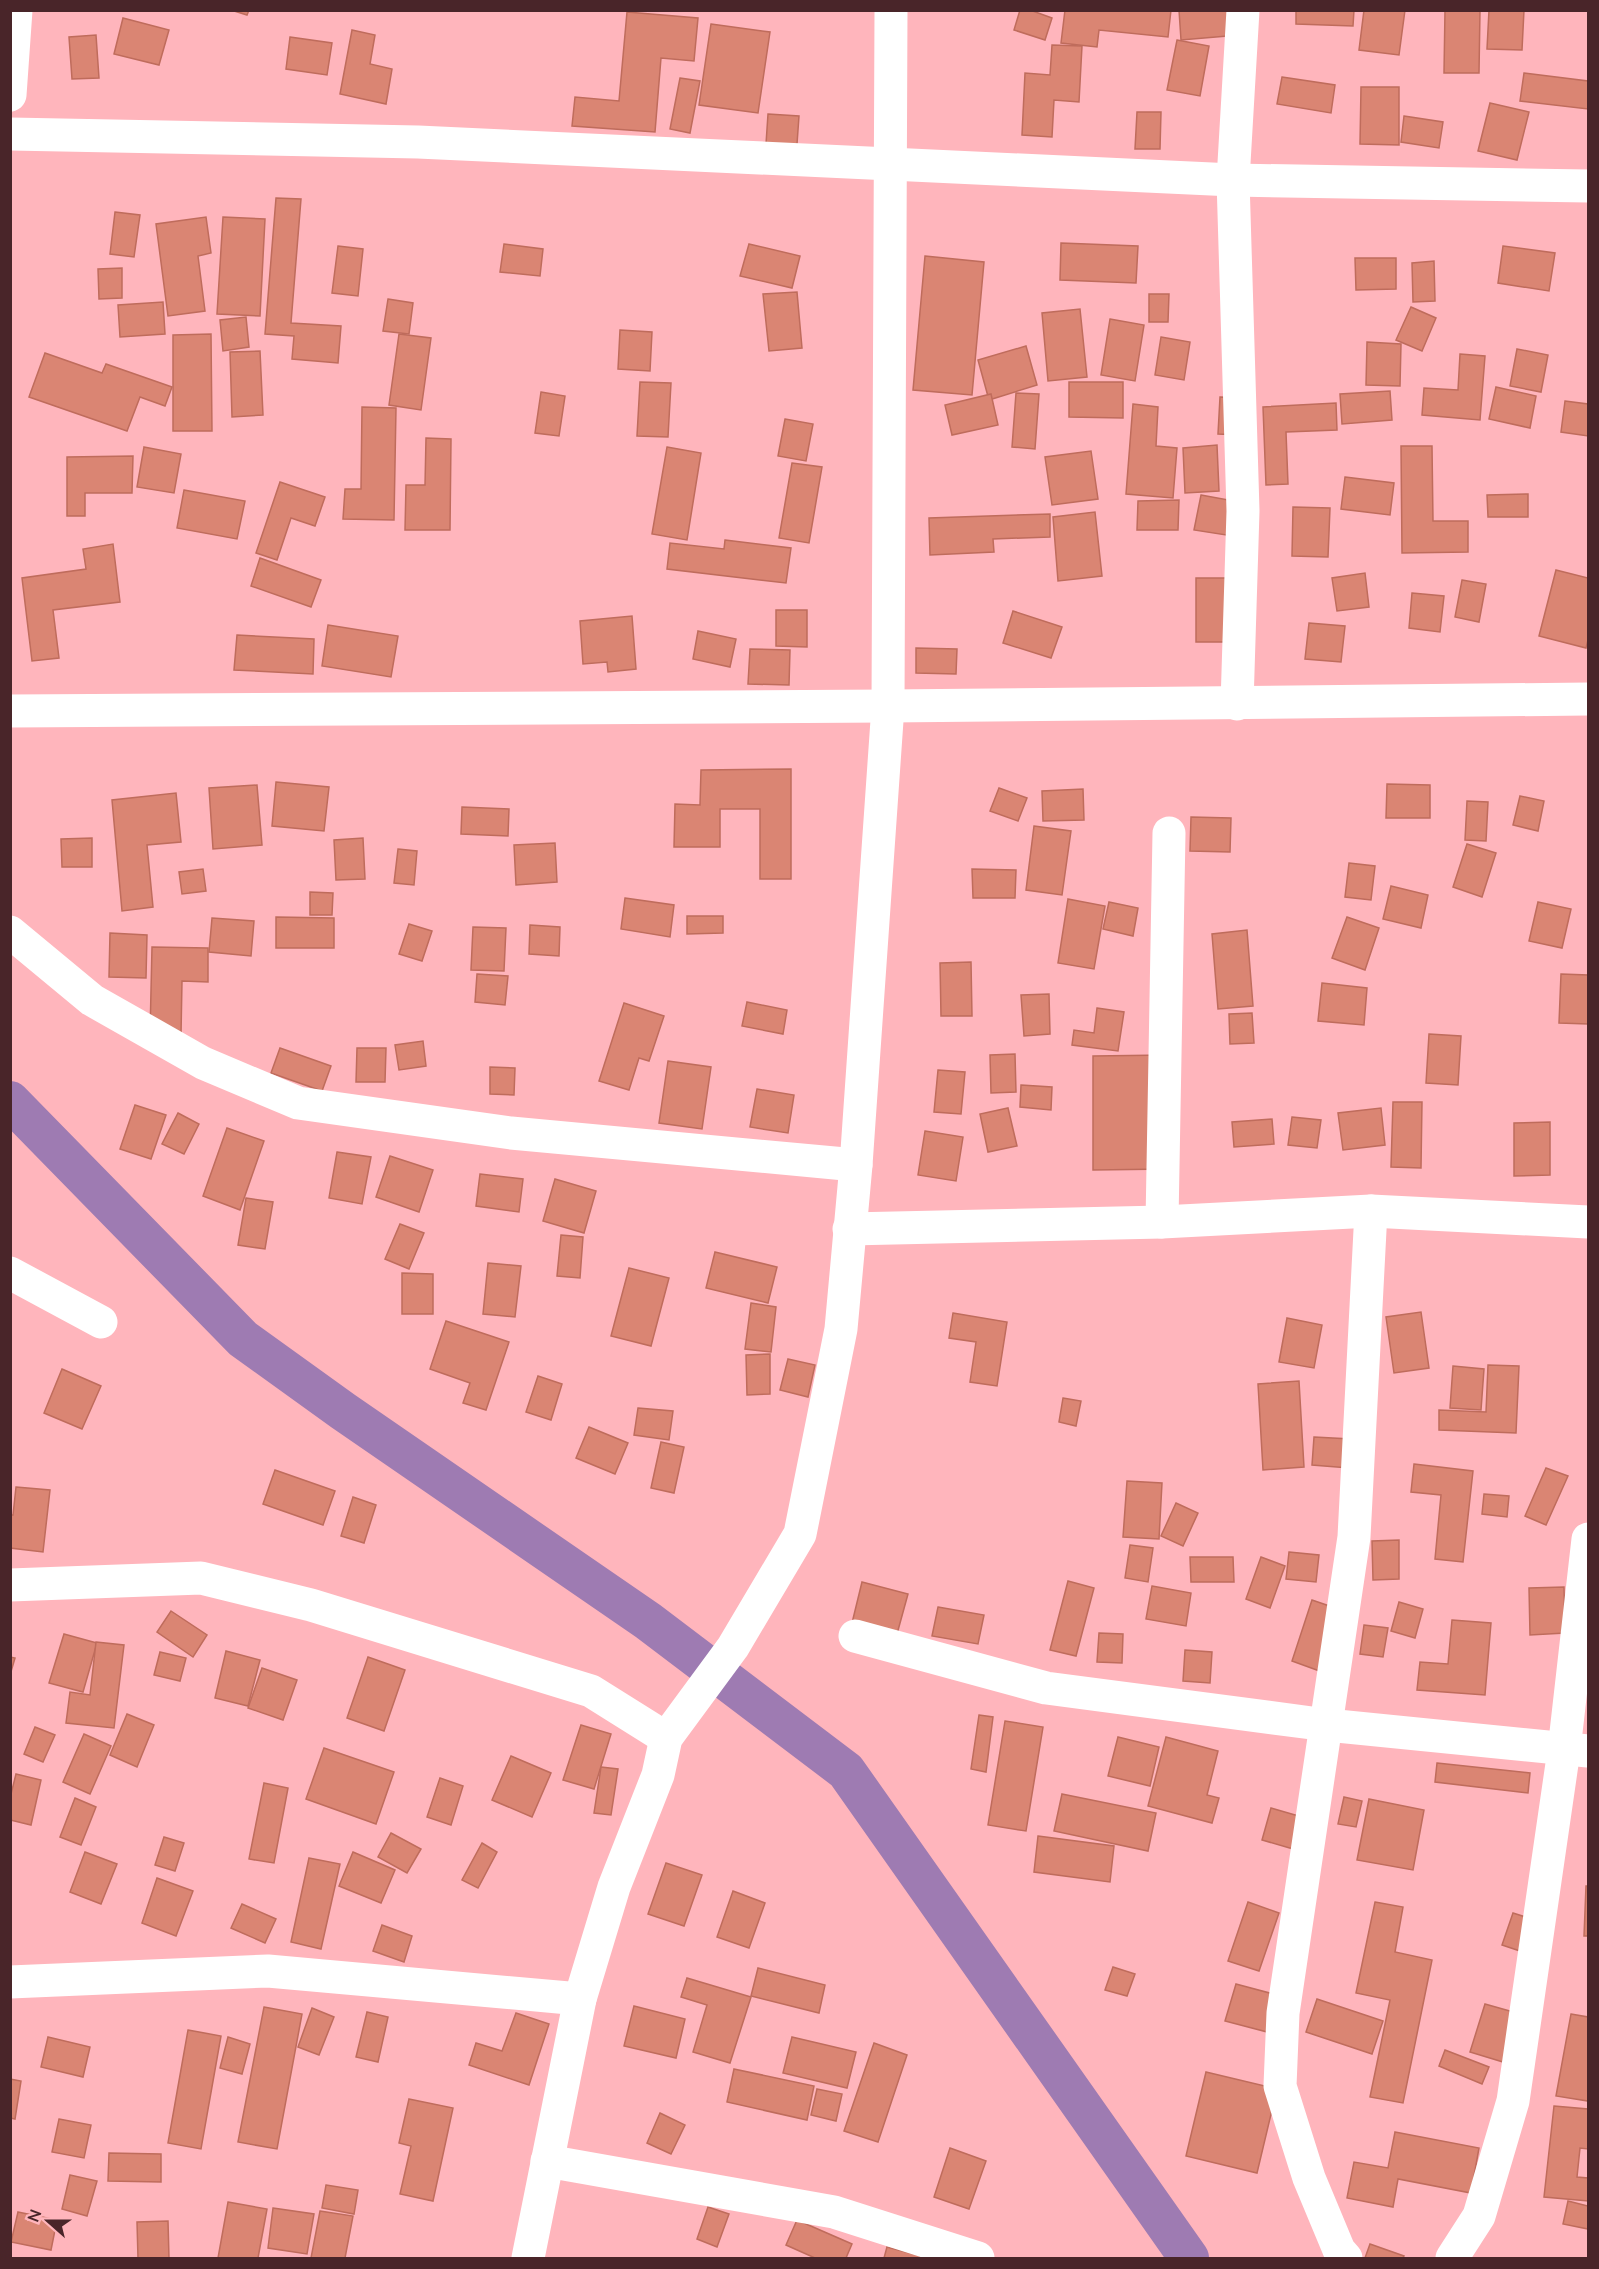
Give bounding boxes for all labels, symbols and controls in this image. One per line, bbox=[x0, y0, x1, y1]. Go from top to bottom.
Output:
north arrow bbox=[18, 2191, 78, 2251]
text: N bbox=[23, 2206, 47, 2226]

